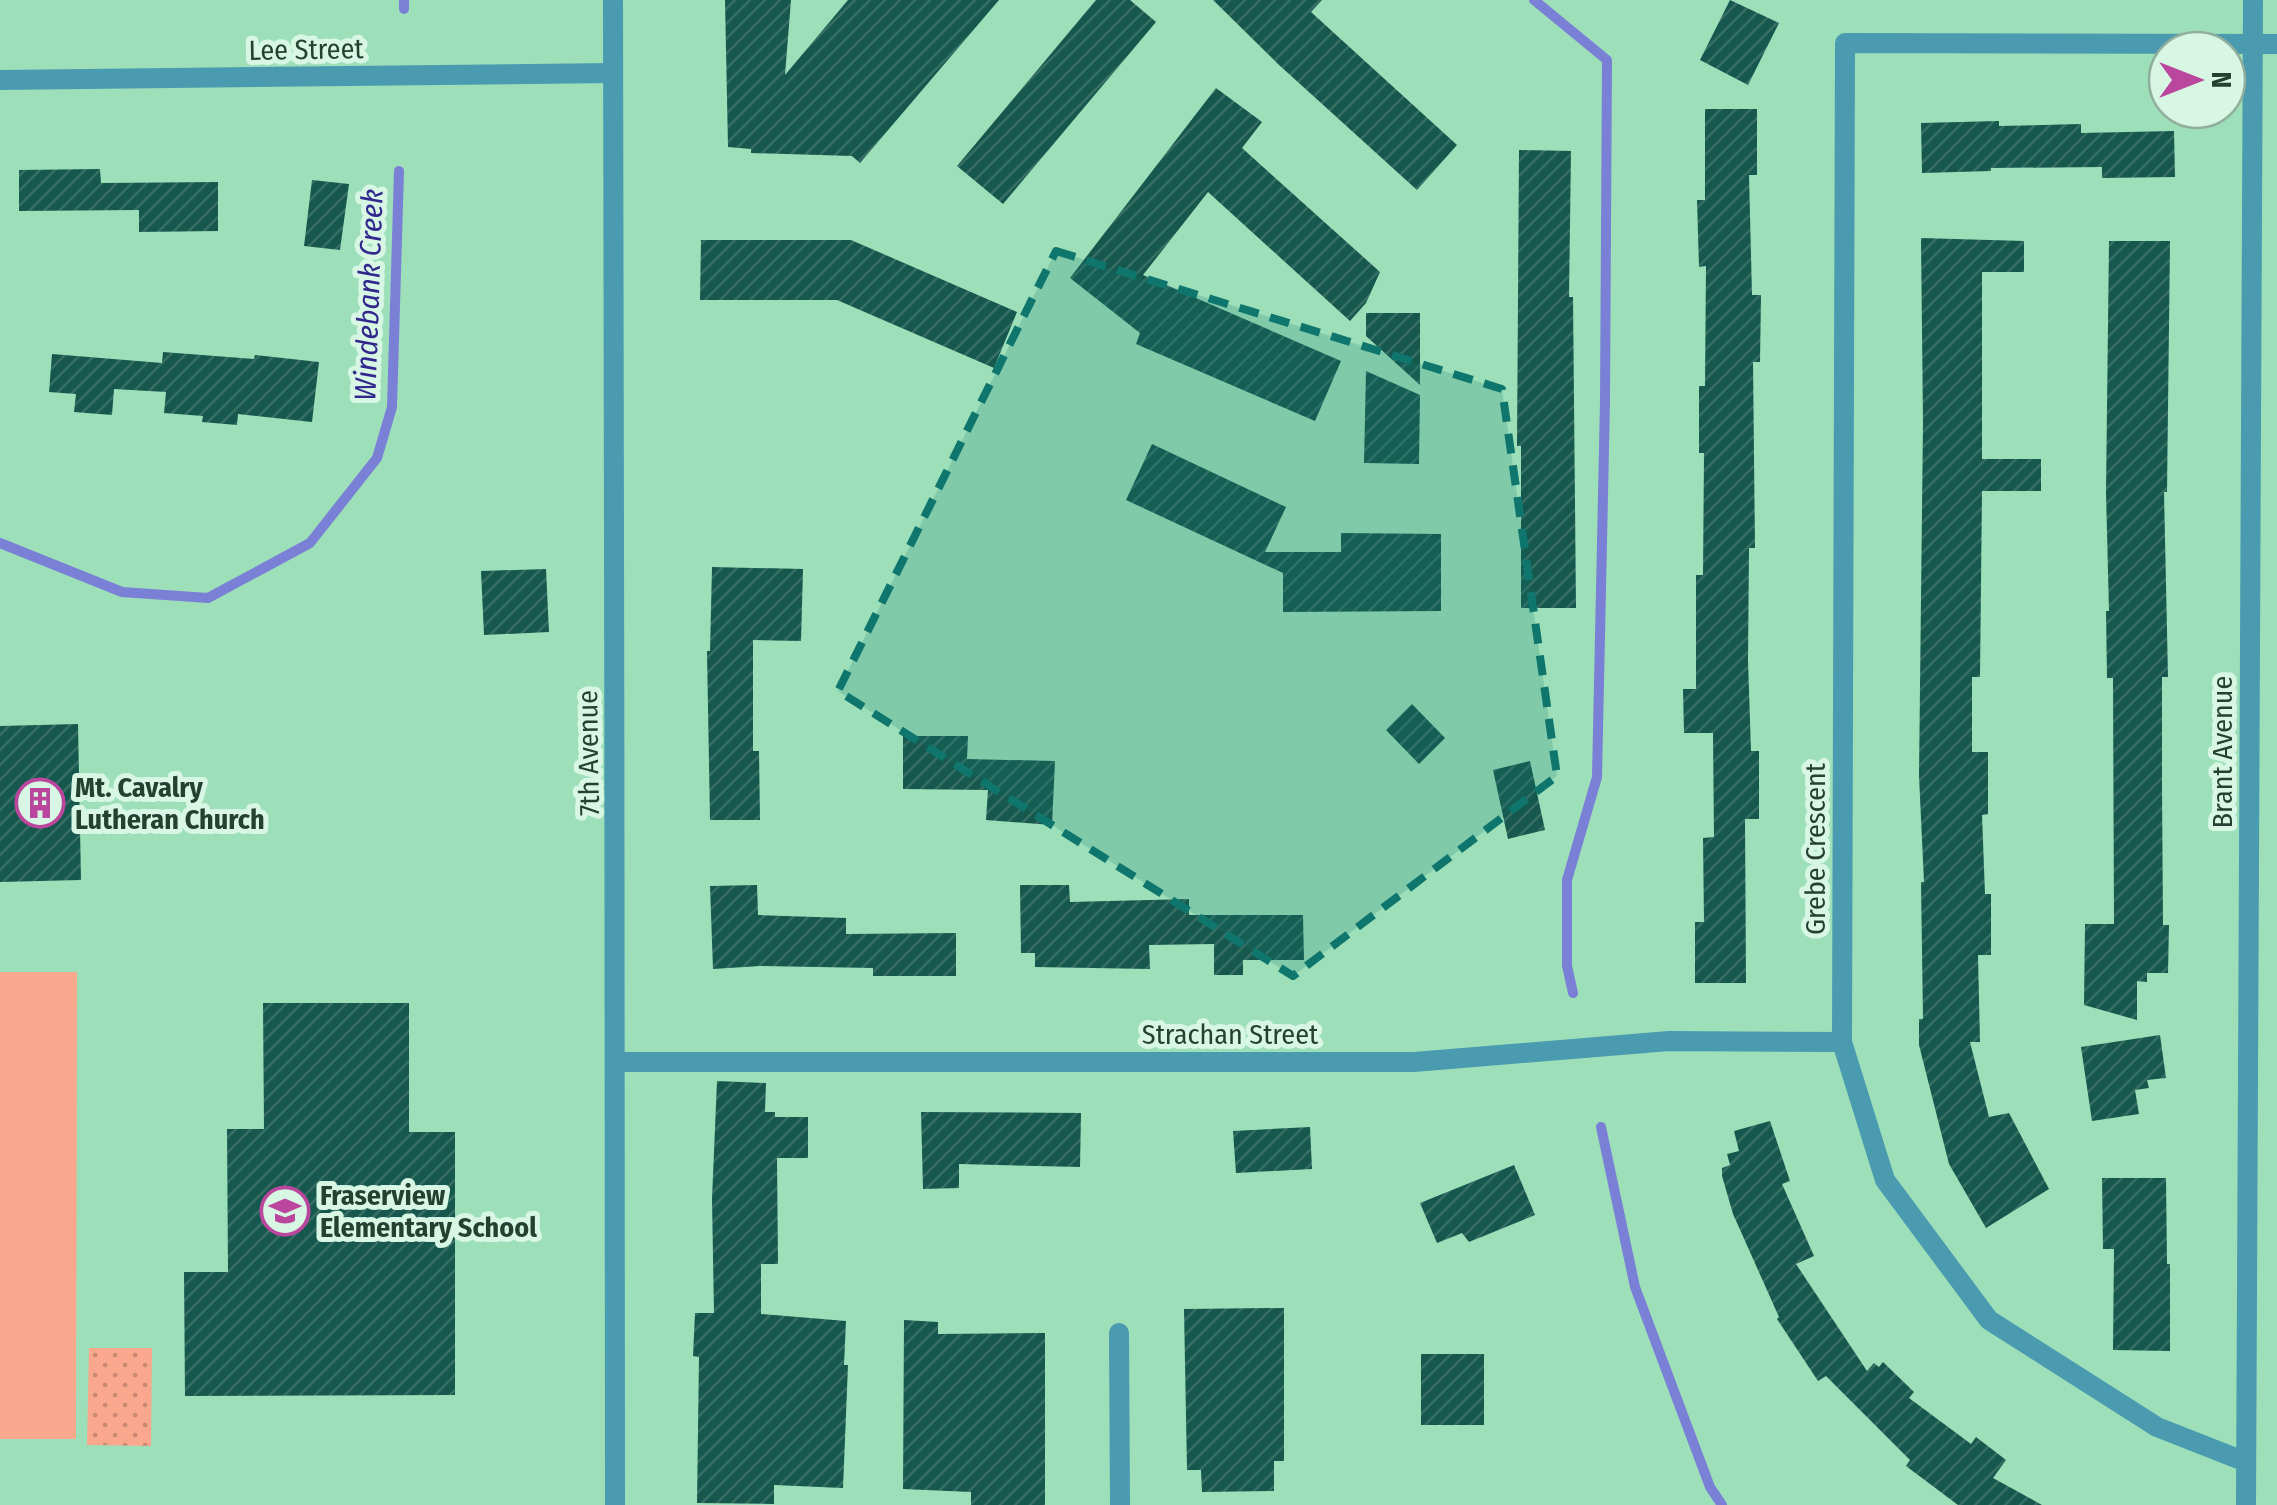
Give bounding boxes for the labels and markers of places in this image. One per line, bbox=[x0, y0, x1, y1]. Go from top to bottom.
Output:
place label: Mt. Cavalry Lutheran Church bbox=[75, 771, 265, 836]
building icon: Mt. Cavalry Lutheran Church bbox=[14, 777, 66, 829]
place label: Fraserview Elementary School bbox=[320, 1179, 537, 1244]
school or university icon: Fraserview Elementary School bbox=[259, 1185, 311, 1237]

